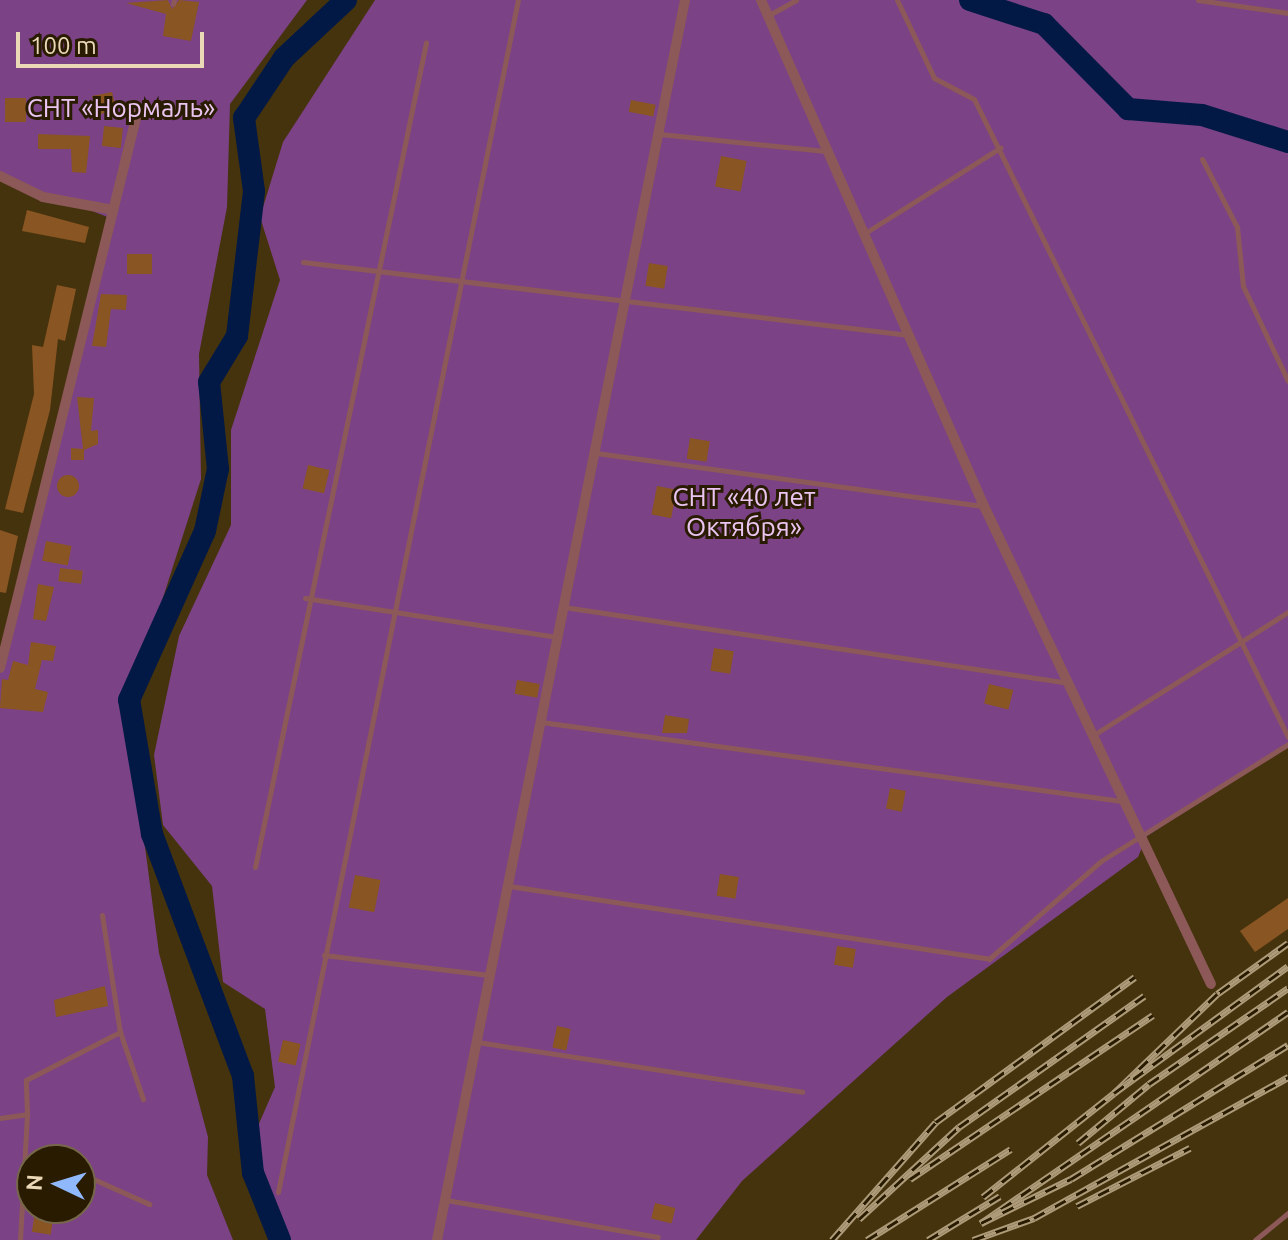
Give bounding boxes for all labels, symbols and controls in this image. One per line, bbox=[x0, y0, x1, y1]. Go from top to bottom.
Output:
scale bar bbox=[20, 16, 208, 66]
text: 100 m bbox=[30, 32, 97, 59]
park label: СНТ «Нормаль» bbox=[27, 92, 215, 124]
park label: СНТ «40 лет Октября» bbox=[672, 481, 816, 542]
north arrow bbox=[16, 1144, 96, 1224]
text: N bbox=[21, 1173, 47, 1192]

